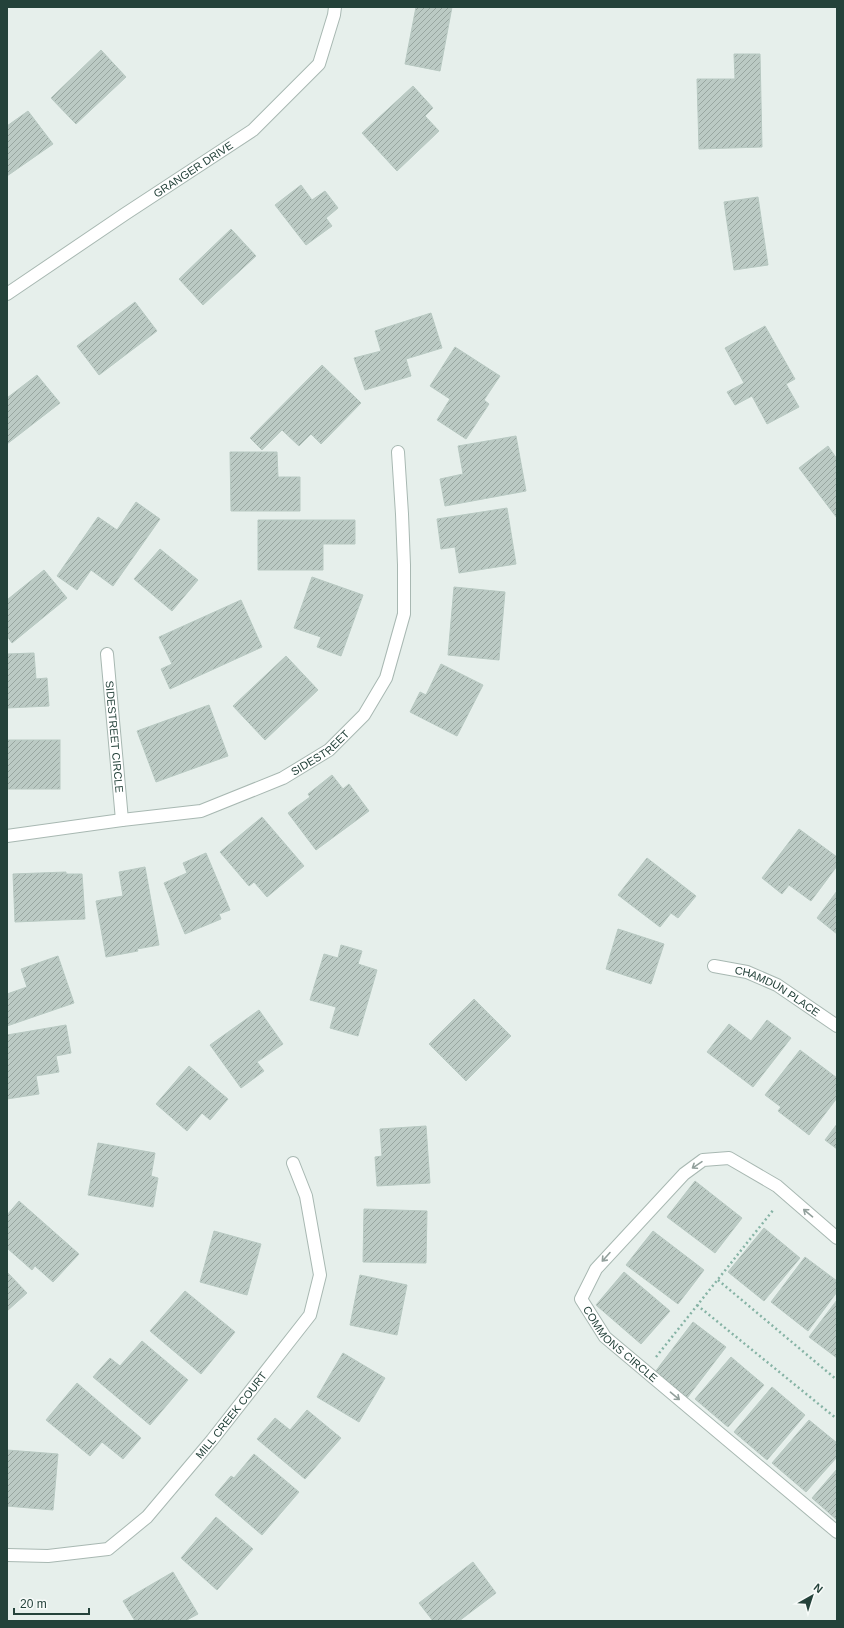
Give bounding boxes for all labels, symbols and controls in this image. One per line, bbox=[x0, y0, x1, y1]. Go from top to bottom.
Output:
street label: GRANGER DRIVE bbox=[151, 139, 235, 200]
street label: SIDESTREET CIRCLE bbox=[103, 680, 126, 793]
street label: SIDESTREET bbox=[289, 727, 352, 778]
street label: CHAMDUN PLACE bbox=[734, 964, 822, 1018]
one-way arrow bbox=[691, 1161, 703, 1169]
one-way arrow bbox=[802, 1208, 813, 1217]
one-way arrow bbox=[602, 1252, 611, 1263]
street label: COMMONS CIRCLE bbox=[581, 1304, 660, 1384]
street label: MILL CREEK COURT bbox=[193, 1369, 269, 1461]
one-way arrow bbox=[670, 1391, 681, 1400]
north arrow bbox=[792, 1576, 832, 1616]
text: N bbox=[811, 1581, 825, 1595]
scale bar bbox=[14, 1590, 89, 1616]
text: 20 m bbox=[20, 1597, 47, 1611]

